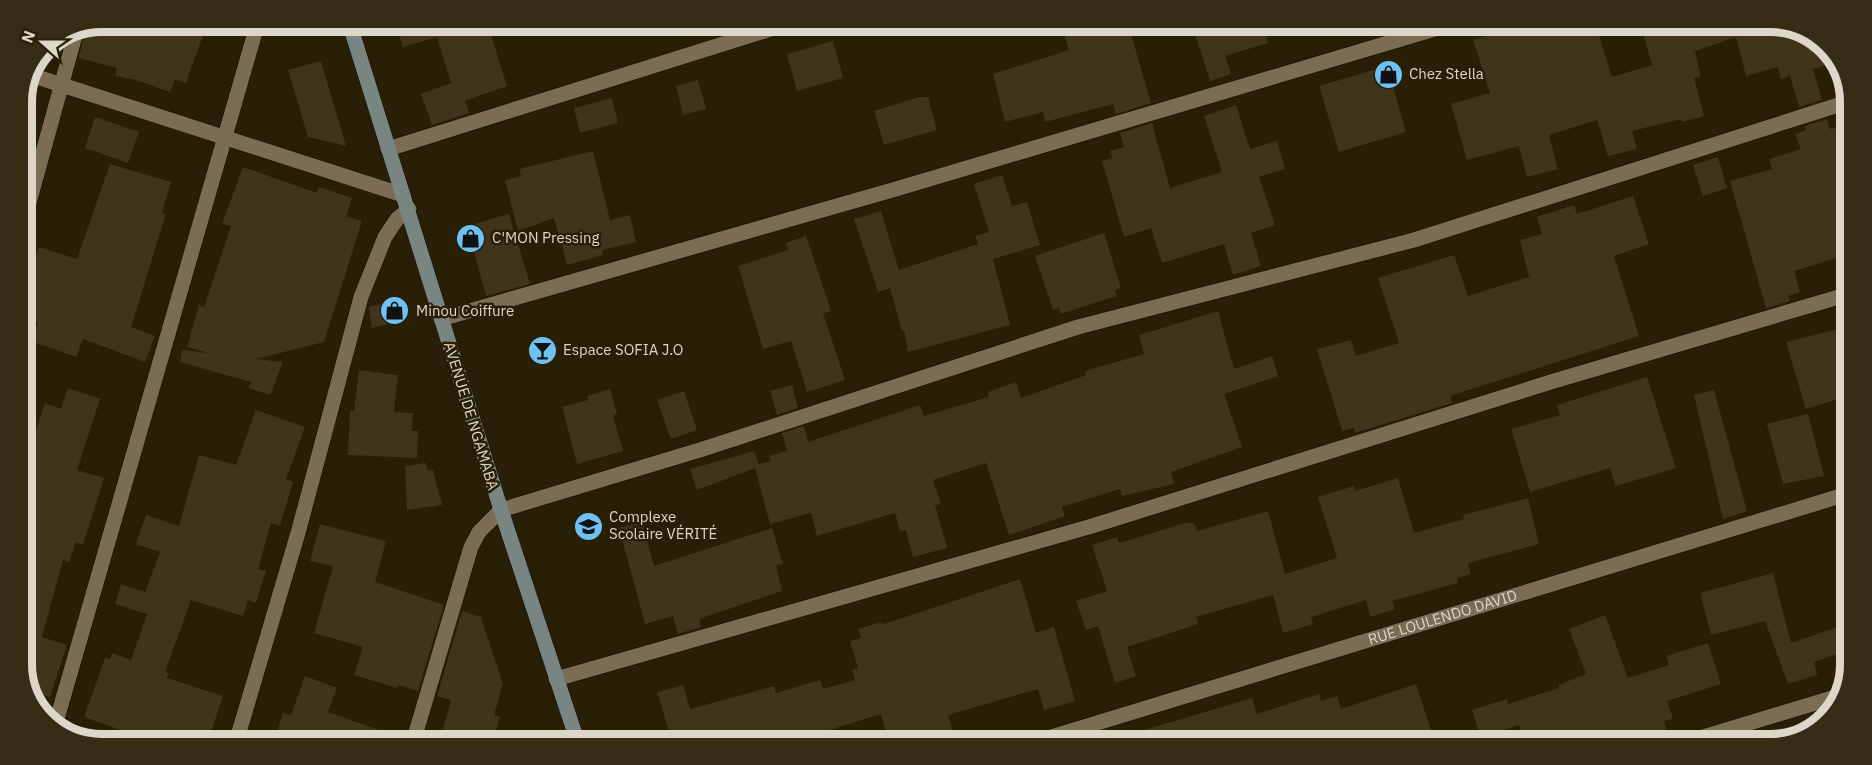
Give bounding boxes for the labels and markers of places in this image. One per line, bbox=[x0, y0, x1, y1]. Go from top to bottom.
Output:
shop icon: Chez Stella bbox=[1372, 58, 1404, 90]
place label: Chez Stella bbox=[1409, 64, 1484, 83]
shop icon: C'MON Pressing bbox=[455, 222, 487, 254]
place label: C'MON Pressing bbox=[492, 228, 599, 247]
shop icon: Minou Coiffure bbox=[379, 295, 411, 327]
place label: Minou Coiffure bbox=[416, 301, 514, 320]
bar icon: Espace SOFIA J.O bbox=[526, 334, 558, 366]
place label: Espace SOFIA J.O bbox=[563, 340, 683, 359]
place label: Complexe Scolaire VÉRITÉ bbox=[609, 507, 717, 543]
school or university icon: Complexe Scolaire VÉRITÉ bbox=[572, 510, 604, 542]

